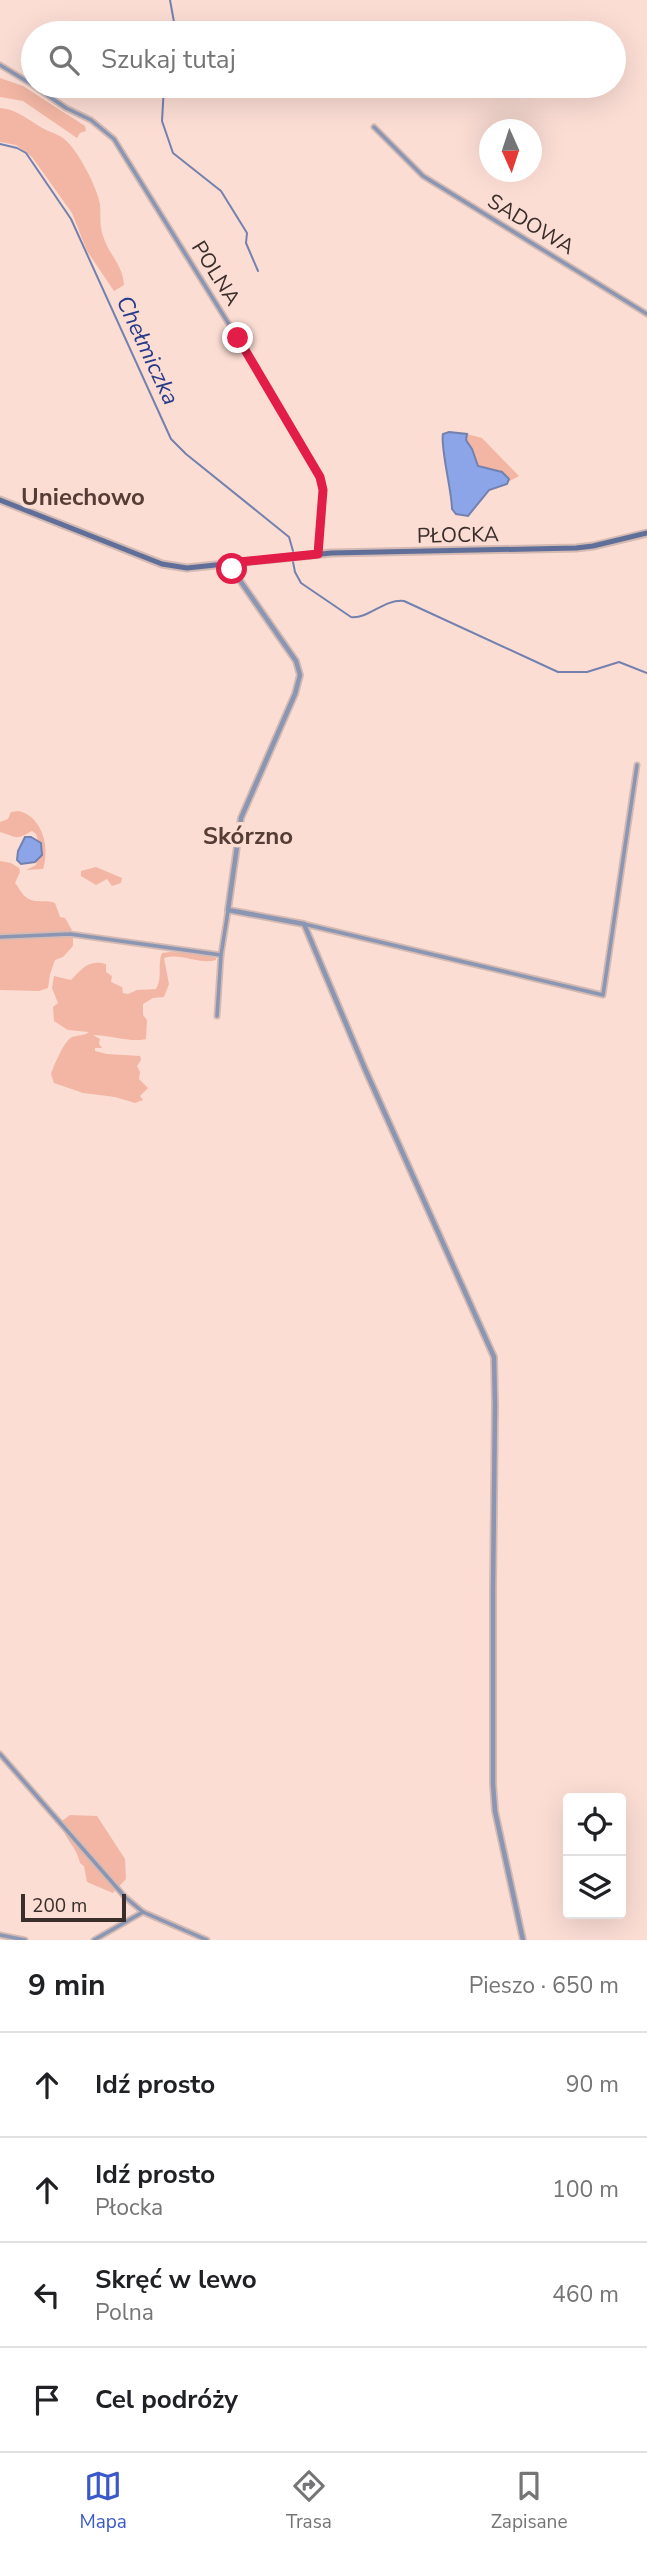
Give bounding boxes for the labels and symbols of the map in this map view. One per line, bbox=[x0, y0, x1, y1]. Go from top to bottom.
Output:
north arrow bbox=[479, 119, 542, 182]
street label: SADOWA bbox=[482, 187, 580, 261]
street label: POLNA bbox=[185, 235, 247, 311]
water label: Chełmiczka bbox=[109, 290, 186, 410]
route end bbox=[222, 322, 253, 353]
district label: Uniechowo bbox=[21, 481, 145, 513]
street label: PŁOCKA bbox=[417, 520, 499, 550]
route start bbox=[216, 553, 247, 584]
district label: Skórzno bbox=[203, 820, 293, 852]
scale bar bbox=[21, 1891, 126, 1923]

